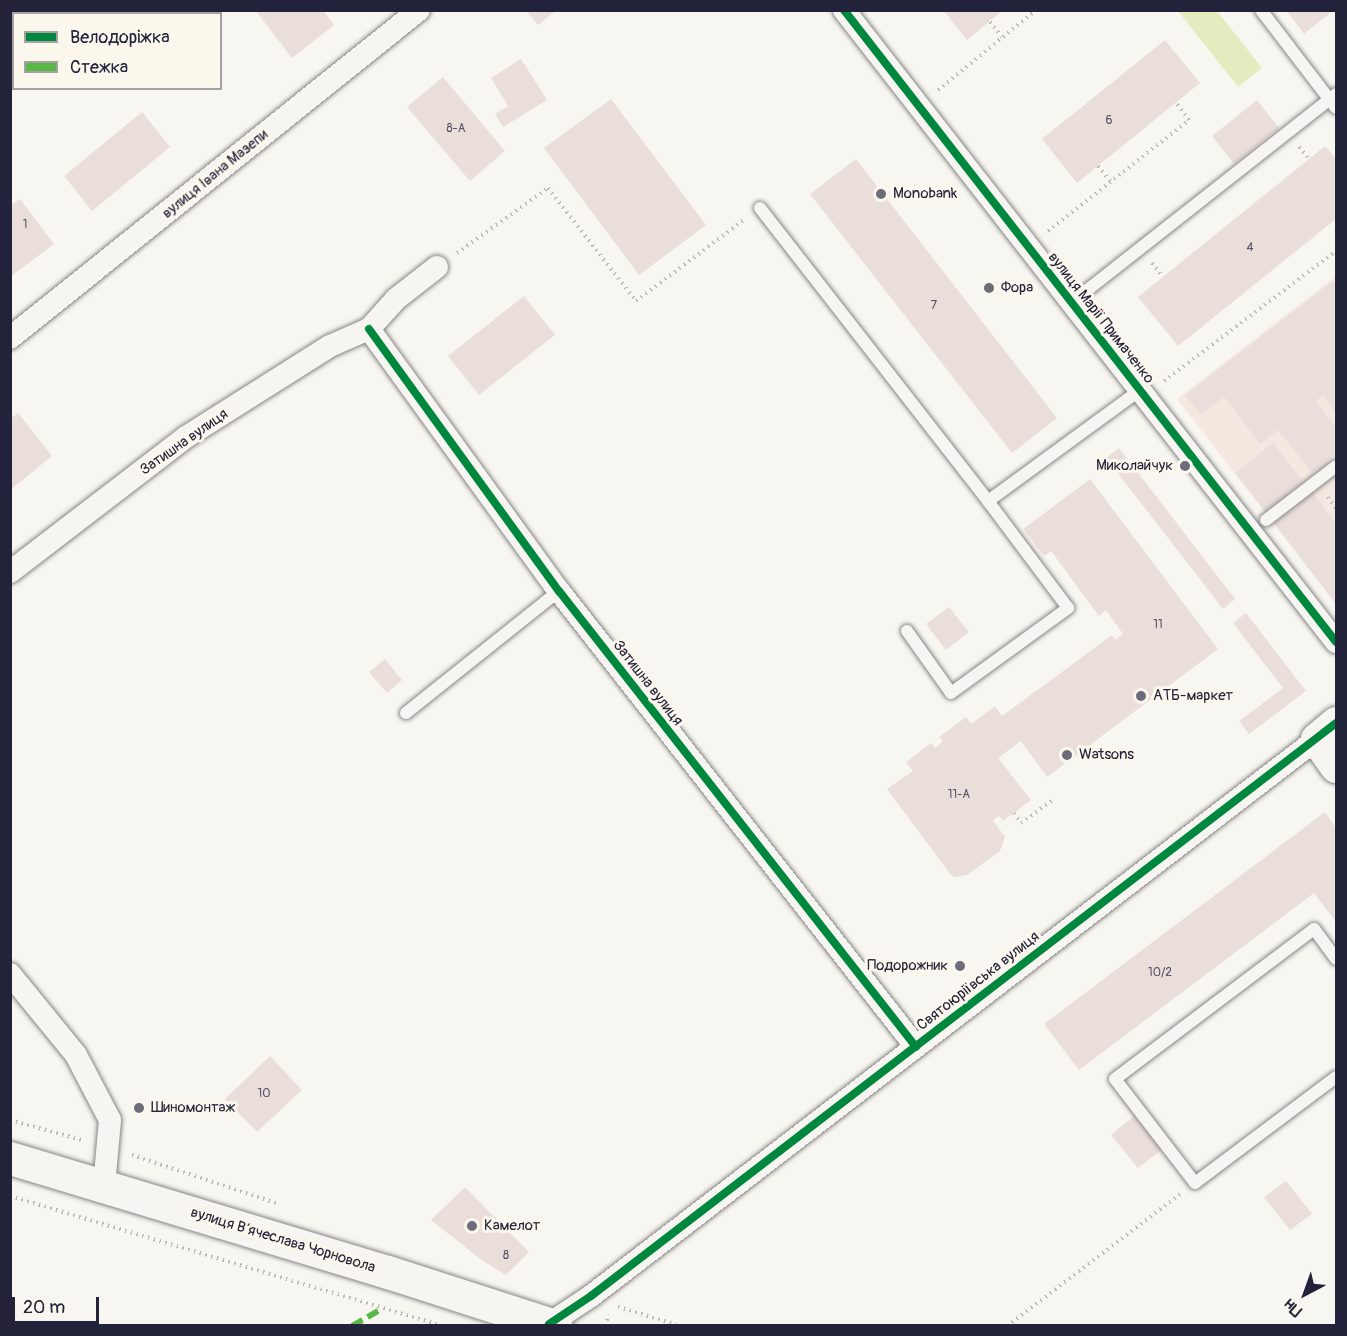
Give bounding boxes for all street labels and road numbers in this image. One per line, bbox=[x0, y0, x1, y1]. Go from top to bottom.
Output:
street label: вулиця Івана Мазепи bbox=[158, 126, 272, 222]
street label: вулиця Марії Примаченко bbox=[1044, 249, 1158, 387]
street label: Затишна вулиця bbox=[137, 405, 231, 479]
street label: Затишна вулиця bbox=[609, 637, 687, 729]
street label: Святоюріївська вулиця bbox=[913, 928, 1043, 1034]
street label: вулиця Вʼячеслава Чорновола bbox=[188, 1203, 378, 1277]

